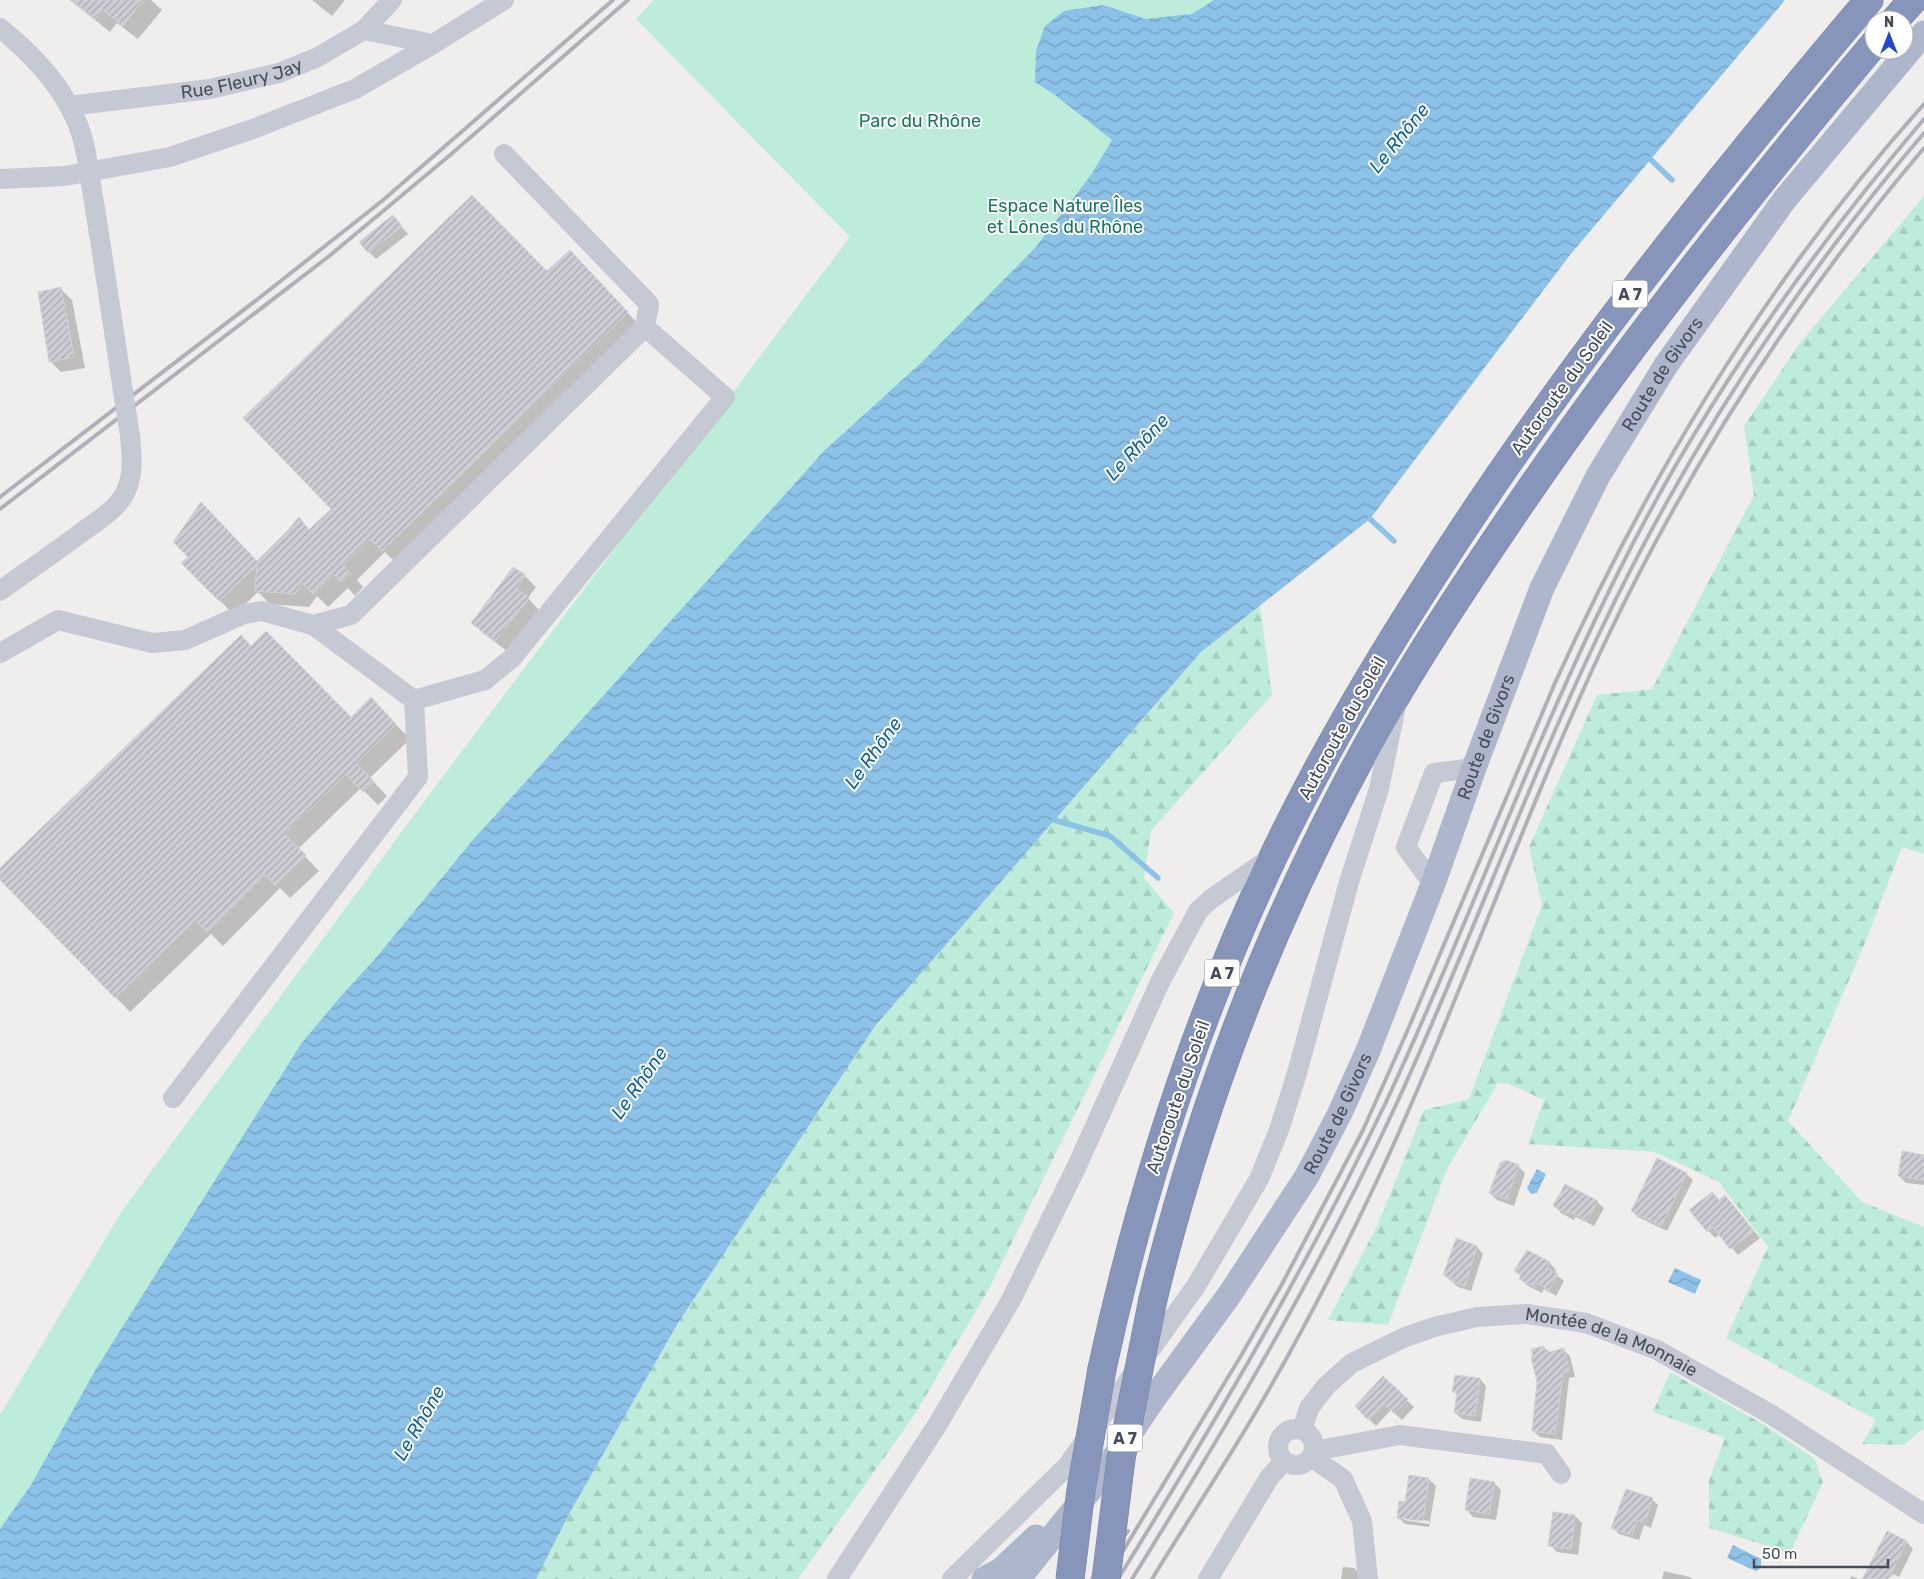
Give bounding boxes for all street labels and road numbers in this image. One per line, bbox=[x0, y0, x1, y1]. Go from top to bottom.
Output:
street label: Rue Fleury Jay bbox=[180, 53, 306, 103]
road number: A 7 bbox=[1612, 280, 1648, 308]
street label: Route de Givors bbox=[1617, 313, 1708, 435]
street label: Autoroute du Soleil bbox=[1506, 317, 1618, 459]
street label: Autoroute du Soleil bbox=[1294, 653, 1390, 803]
street label: Route de Givors bbox=[1453, 671, 1519, 803]
road number: A 7 bbox=[1204, 960, 1240, 986]
street label: Autoroute du Soleil bbox=[1142, 1018, 1214, 1176]
street label: Route de Givors bbox=[1299, 1049, 1377, 1178]
street label: Montée de la Monnaie bbox=[1524, 1303, 1701, 1382]
road number: A 7 bbox=[1108, 1425, 1142, 1452]

